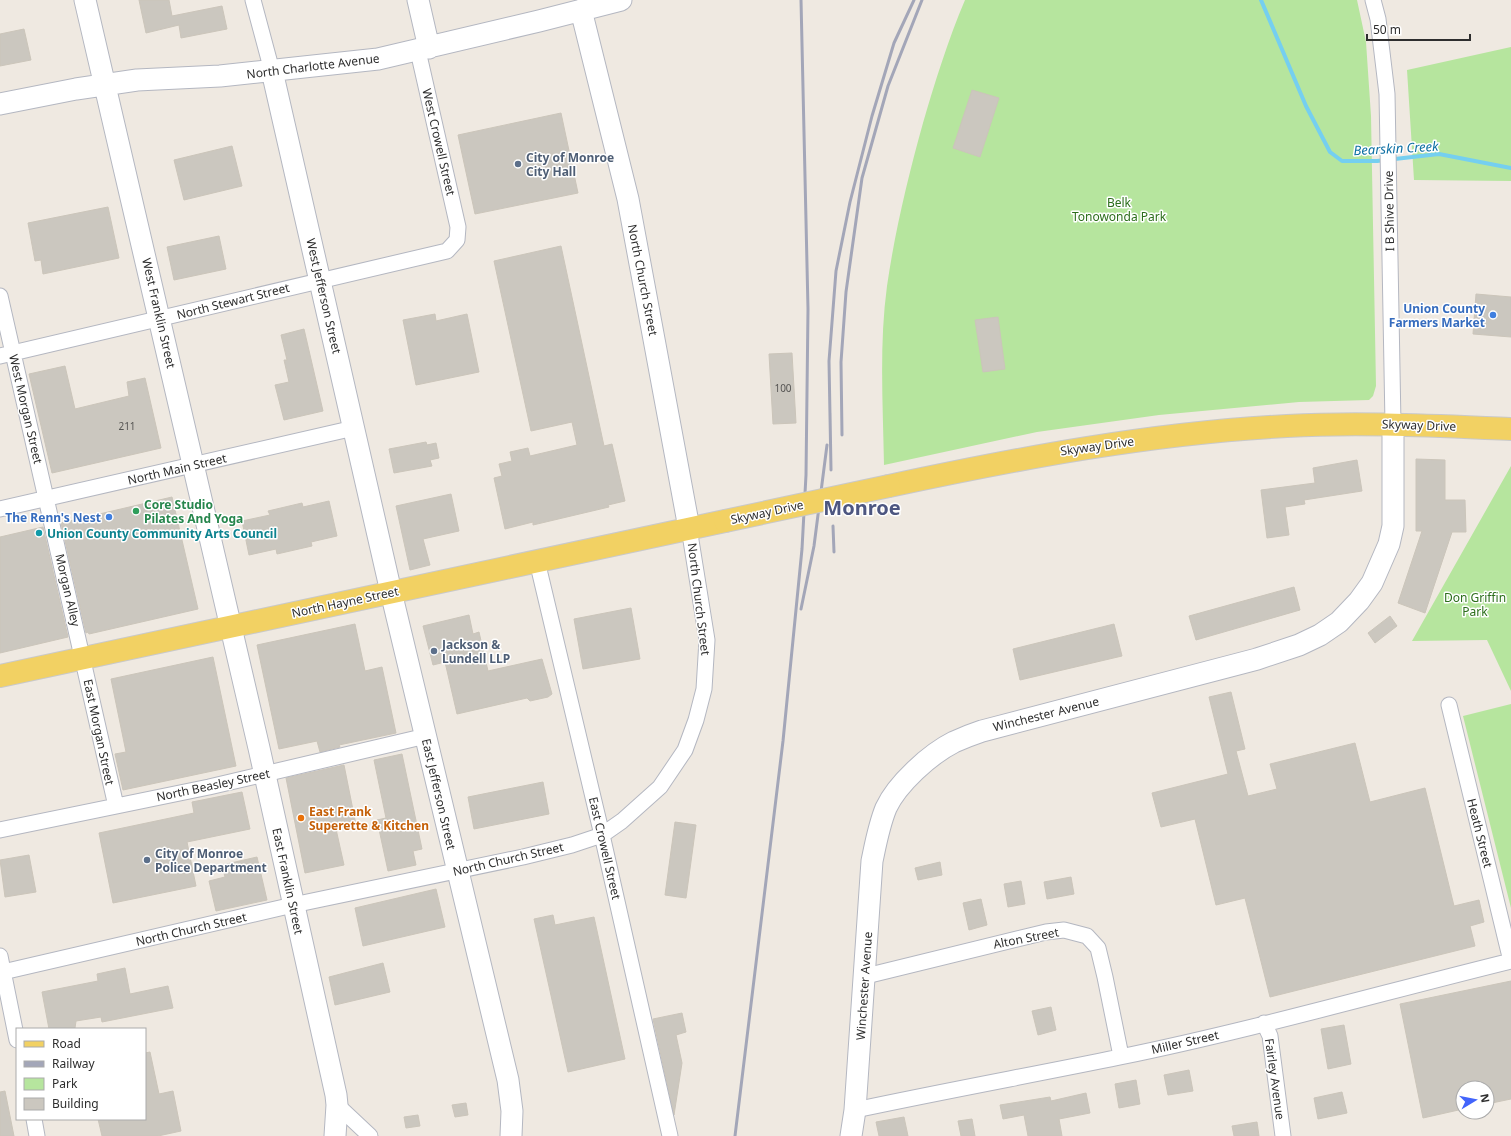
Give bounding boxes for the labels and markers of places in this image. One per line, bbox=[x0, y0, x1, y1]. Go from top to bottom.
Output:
place label: City of Monroe City Hall bbox=[526, 149, 614, 180]
marker: City of Monroe City Hall bbox=[513, 159, 523, 169]
place label: Union County Farmers Market bbox=[1389, 300, 1485, 331]
marker: Union County Farmers Market bbox=[1488, 310, 1498, 320]
place label: Core Studio Pilates And Yoga bbox=[144, 496, 243, 527]
marker: Core Studio Pilates And Yoga bbox=[131, 506, 141, 516]
place label: The Renn's Nest bbox=[5, 509, 101, 526]
marker: The Renn's Nest bbox=[104, 512, 114, 522]
place label: Union County Community Arts Council bbox=[47, 525, 277, 542]
marker: Union County Community Arts Council bbox=[34, 528, 44, 538]
place label: Jackson & Lundell LLP bbox=[441, 636, 510, 667]
marker: Jackson & Lundell LLP bbox=[429, 646, 439, 656]
place label: East Frank Superette & Kitchen bbox=[309, 803, 429, 834]
marker: East Frank Superette & Kitchen bbox=[296, 813, 306, 823]
place label: City of Monroe Police Department bbox=[155, 845, 267, 876]
marker: City of Monroe Police Department bbox=[142, 855, 152, 865]

